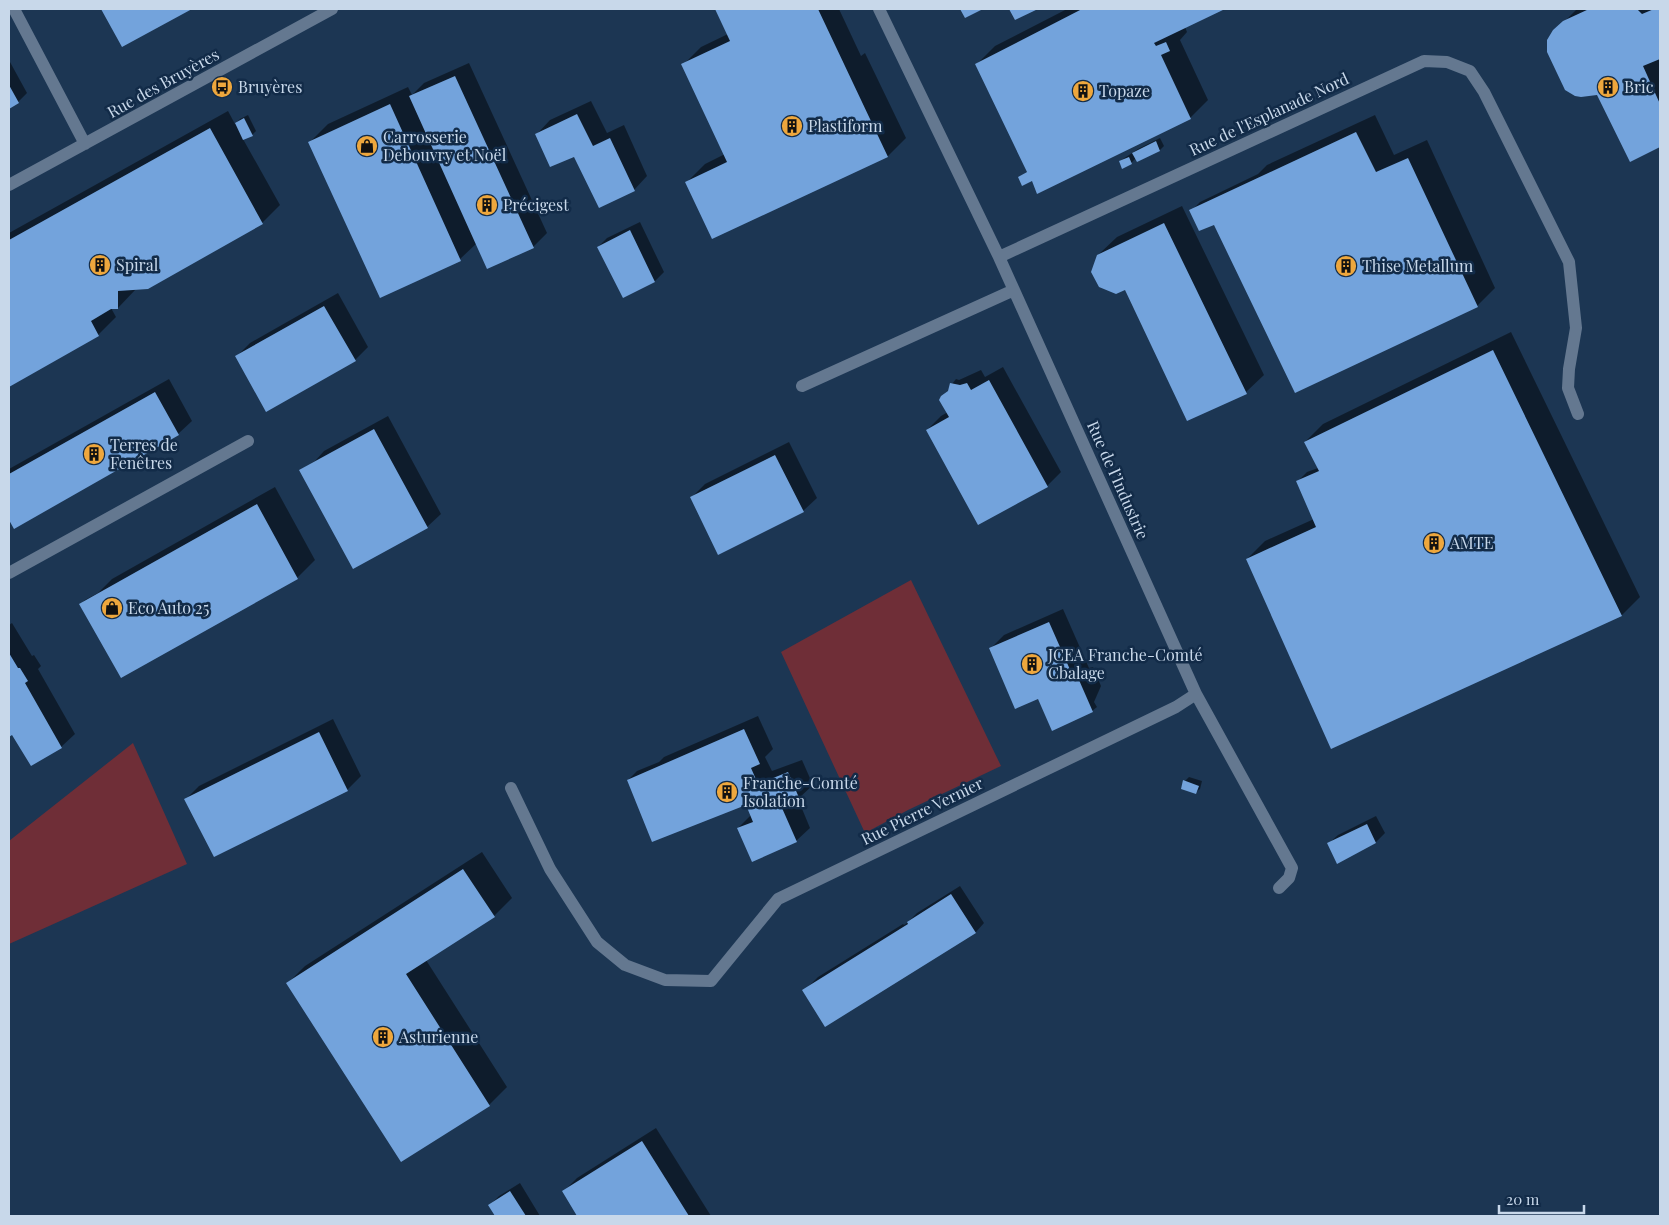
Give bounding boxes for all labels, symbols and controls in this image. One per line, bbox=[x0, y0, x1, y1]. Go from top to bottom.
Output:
street label: Rue des Bruyères bbox=[103, 43, 222, 122]
street label: Rue de l'Esplanade Nord bbox=[1186, 67, 1352, 160]
bus stop icon: Bruyères bbox=[210, 75, 234, 99]
building icon: Bric bbox=[1596, 75, 1620, 99]
place label: Bruyères bbox=[238, 76, 302, 97]
place label: Bric bbox=[1624, 76, 1654, 97]
building icon: Topaze bbox=[1071, 79, 1095, 103]
place label: Topaze bbox=[1099, 80, 1150, 101]
building icon: Plastiform bbox=[780, 114, 804, 138]
place label: Plastiform bbox=[808, 115, 882, 136]
place label: Carrosserie Debouvry et Noël bbox=[383, 126, 507, 165]
shop icon: Carrosserie Debouvry et Noël bbox=[355, 134, 379, 158]
building icon: Précigest bbox=[475, 193, 499, 217]
place label: Précigest bbox=[503, 194, 569, 215]
building icon: Spiral bbox=[88, 253, 112, 277]
place label: Spiral bbox=[116, 254, 159, 275]
building icon: Thise Metallum bbox=[1334, 254, 1358, 278]
place label: Thise Metallum bbox=[1362, 255, 1473, 276]
street label: Rue de l’Industrie bbox=[1083, 417, 1154, 542]
place label: Terres de Fenêtres bbox=[110, 434, 178, 473]
building icon: Terres de Fenêtres bbox=[82, 442, 106, 466]
building icon: AMTE bbox=[1422, 531, 1446, 555]
place label: AMTE bbox=[1449, 532, 1493, 553]
shop icon: Eco Auto 25 bbox=[100, 596, 124, 620]
place label: Eco Auto 25 bbox=[128, 597, 209, 618]
place label: JCEA Franche-Comté Cbalage bbox=[1047, 644, 1203, 683]
building icon: JCEA Franche-Comté Cbalage bbox=[1020, 652, 1044, 676]
place label: Franche-Comté Isolation bbox=[743, 772, 858, 811]
street label: Rue Pierre Vernier bbox=[857, 772, 986, 849]
building icon: Franche-Comté Isolation bbox=[715, 780, 739, 804]
building icon: Asturienne bbox=[371, 1025, 395, 1049]
place label: Asturienne bbox=[398, 1026, 478, 1047]
scale bar bbox=[1499, 1182, 1584, 1214]
text: 20 m bbox=[1506, 1189, 1540, 1209]

